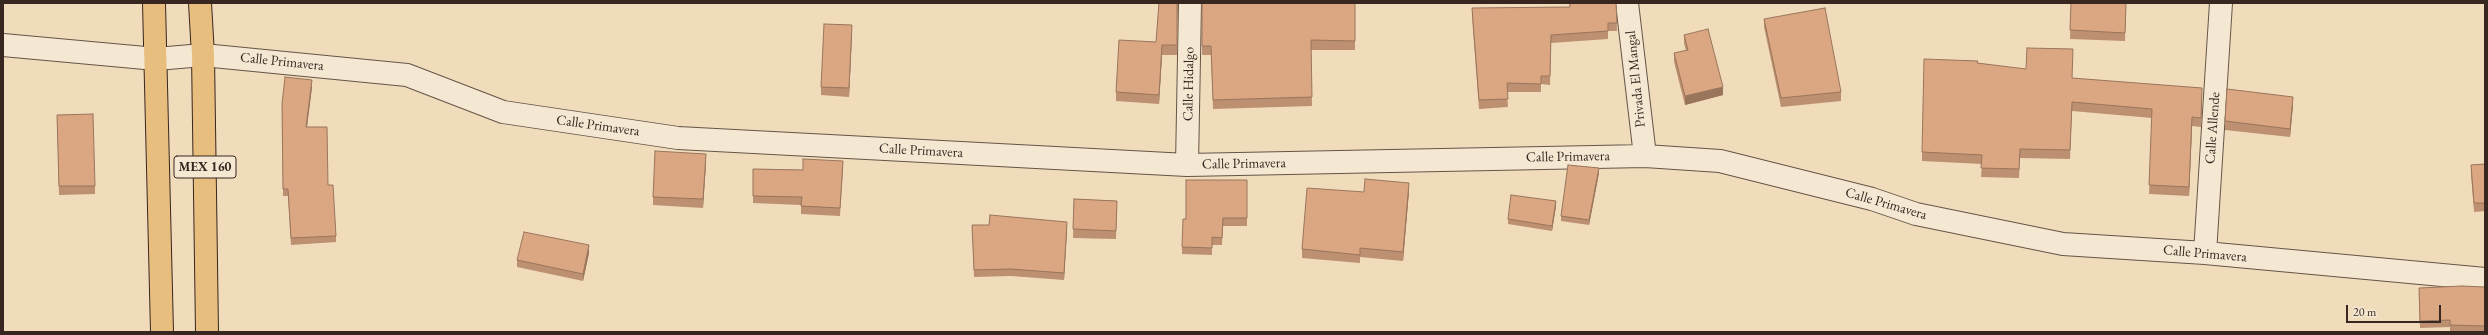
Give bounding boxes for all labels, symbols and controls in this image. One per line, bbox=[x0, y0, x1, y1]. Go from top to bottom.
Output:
street label: Privada El Mangal bbox=[1623, 30, 1649, 128]
street label: Calle Hidalgo bbox=[1180, 47, 1198, 121]
street label: Calle Primavera bbox=[239, 49, 325, 75]
street label: Calle Allende bbox=[2202, 91, 2224, 165]
street label: Calle Primavera bbox=[555, 112, 641, 140]
street label: Calle Primavera bbox=[879, 140, 963, 162]
street label: Calle Primavera bbox=[1526, 148, 1610, 166]
street label: Calle Primavera bbox=[1202, 155, 1286, 173]
road number: MEX 160 bbox=[174, 156, 236, 178]
street label: Calle Primavera bbox=[1843, 184, 1929, 224]
street label: Calle Primavera bbox=[2162, 242, 2248, 266]
scale bar bbox=[2348, 297, 2443, 323]
text: 20 m bbox=[2353, 304, 2376, 320]

